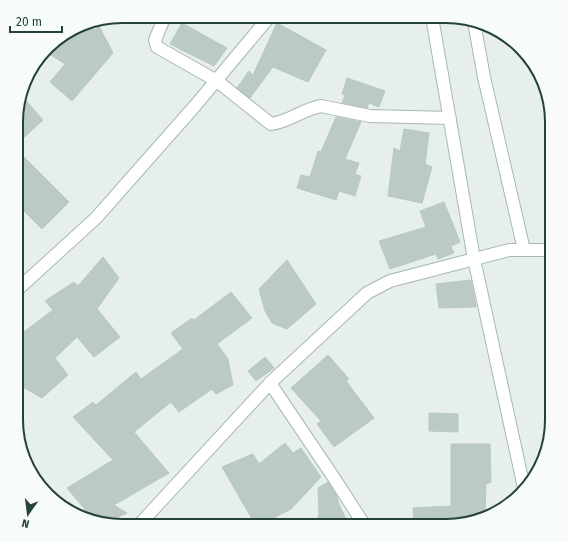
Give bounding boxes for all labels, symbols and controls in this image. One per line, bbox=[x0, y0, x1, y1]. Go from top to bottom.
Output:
scale bar bbox=[10, 8, 62, 34]
text: 20 m bbox=[16, 15, 42, 29]
north arrow bbox=[8, 494, 48, 534]
text: N bbox=[21, 516, 31, 530]

